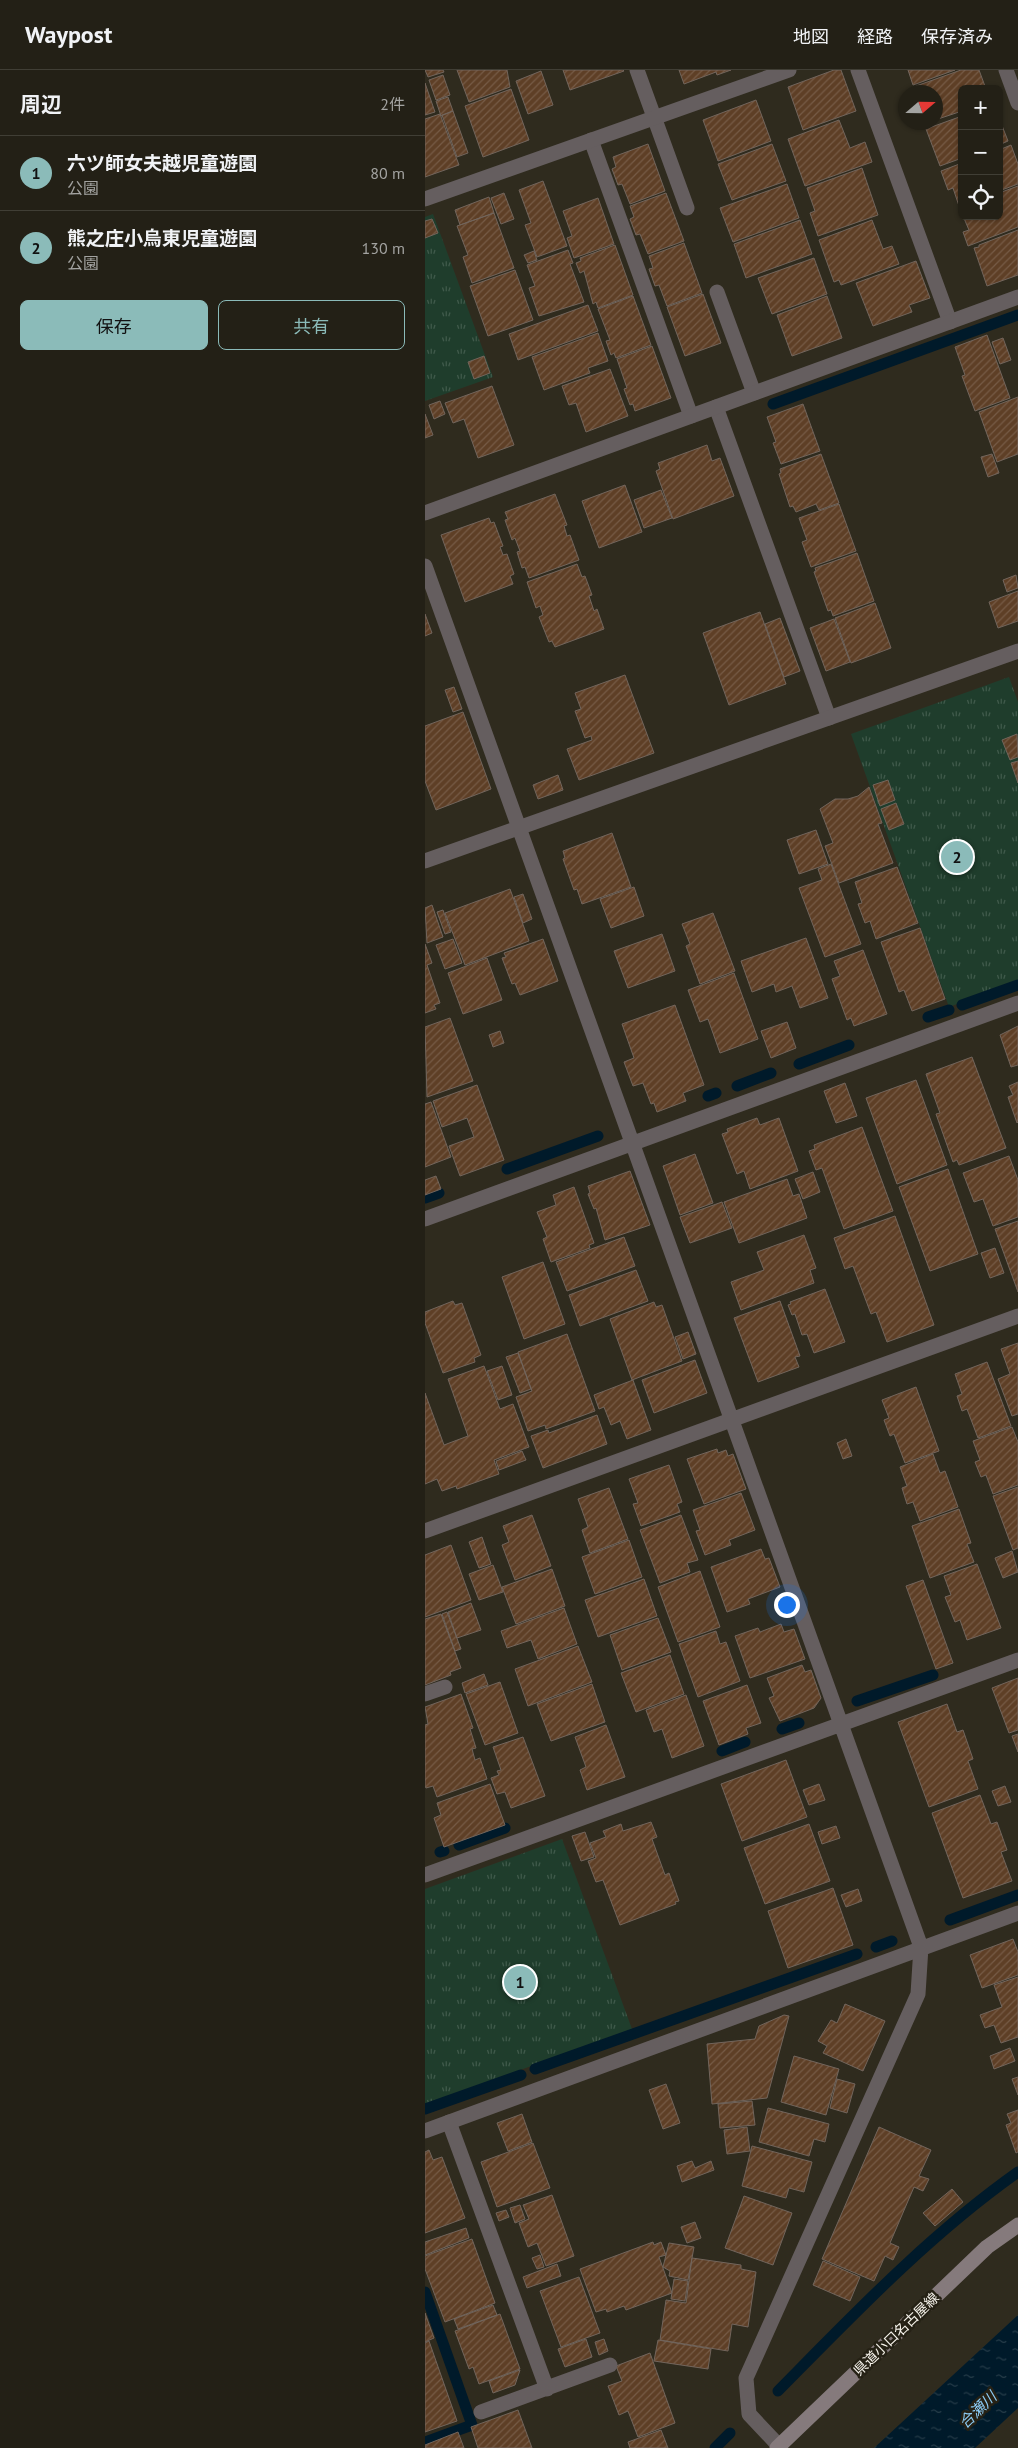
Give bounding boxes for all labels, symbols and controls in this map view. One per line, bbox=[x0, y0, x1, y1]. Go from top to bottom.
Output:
text: Waypost bbox=[25, 19, 112, 50]
text: 地図 bbox=[793, 25, 829, 48]
text: 経路 bbox=[857, 25, 893, 48]
text: 保存済み bbox=[921, 25, 993, 48]
north arrow bbox=[898, 85, 943, 130]
map controls bbox=[958, 85, 1003, 220]
button: + bbox=[958, 85, 1003, 130]
text: 周辺 bbox=[20, 91, 62, 118]
text: 2件 bbox=[380, 94, 405, 114]
button: − bbox=[958, 130, 1003, 175]
text: 六ツ師女夫越児童遊園 bbox=[67, 151, 257, 175]
text: 1 bbox=[31, 163, 41, 183]
text: 80 m bbox=[370, 163, 405, 183]
button: locate bbox=[958, 175, 1003, 220]
text: 公園 bbox=[67, 178, 99, 198]
text: 熊之庄小烏東児童遊園 bbox=[67, 226, 257, 250]
text: 2 bbox=[31, 238, 41, 258]
text: 130 m bbox=[362, 238, 405, 258]
text: 公園 bbox=[67, 253, 99, 273]
button: 保存 bbox=[20, 300, 208, 350]
button: 共有 bbox=[218, 300, 405, 350]
pin: 2 bbox=[941, 838, 973, 876]
your location bbox=[774, 1592, 800, 1618]
pin: 1 bbox=[504, 1963, 536, 2001]
street label: 県道小口名古屋線 bbox=[849, 2289, 943, 2379]
water label: 合瀬川 bbox=[955, 2386, 1002, 2432]

